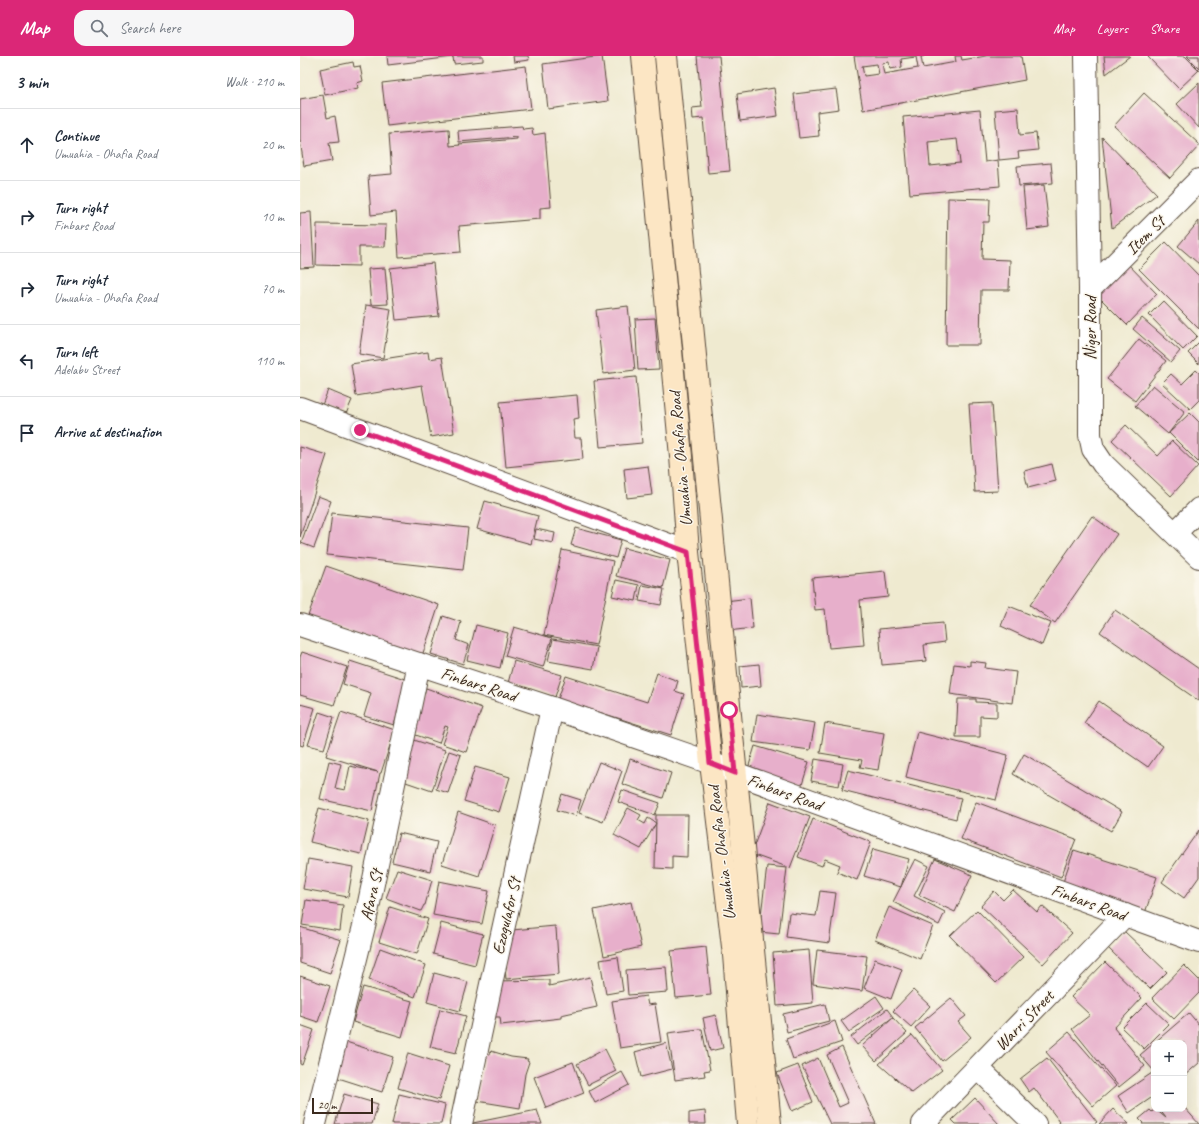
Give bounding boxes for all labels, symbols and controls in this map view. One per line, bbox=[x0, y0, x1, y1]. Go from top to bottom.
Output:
search box bbox=[74, 10, 354, 46]
text: Map bbox=[20, 16, 50, 40]
icon: search bbox=[88, 17, 110, 39]
text: Search here bbox=[120, 19, 181, 38]
text: Map bbox=[1053, 20, 1075, 37]
text: Layers bbox=[1097, 20, 1128, 37]
text: Share bbox=[1150, 20, 1179, 37]
text: 3 min bbox=[16, 72, 49, 93]
text: Walk · 210 m bbox=[225, 74, 284, 90]
text: Continue bbox=[54, 127, 99, 146]
icon: ahead bbox=[16, 134, 38, 156]
text: 20 m bbox=[262, 137, 284, 153]
text: Umuahia - Ohafia Road bbox=[54, 146, 157, 162]
text: Turn right bbox=[54, 199, 107, 218]
icon: right bbox=[16, 206, 38, 228]
text: 10 m bbox=[262, 209, 284, 225]
street label: Item St bbox=[1121, 210, 1171, 259]
text: Finbars Road bbox=[54, 218, 114, 234]
text: Turn right bbox=[54, 271, 107, 290]
icon: right bbox=[16, 278, 38, 300]
text: 70 m bbox=[262, 281, 284, 297]
text: Umuahia - Ohafia Road bbox=[54, 290, 157, 306]
street label: Niger Road bbox=[1080, 294, 1101, 360]
text: Turn left bbox=[54, 343, 97, 362]
icon: left bbox=[16, 350, 38, 372]
text: 110 m bbox=[256, 353, 284, 369]
text: Adelabu Street bbox=[54, 362, 119, 378]
street label: Umuahia - Ohafia Road bbox=[664, 388, 697, 527]
route end bbox=[351, 421, 369, 439]
icon: arrive bbox=[16, 422, 38, 444]
text: Arrive at destination bbox=[54, 423, 161, 442]
street label: Finbars Road bbox=[438, 662, 522, 708]
route start bbox=[720, 701, 738, 719]
street label: Finbars Road bbox=[745, 769, 828, 817]
street label: Umuahia - Ohafia Road bbox=[703, 782, 740, 921]
street label: Afara St bbox=[355, 865, 388, 923]
street label: Ezogulafor St bbox=[487, 873, 526, 956]
street label: Finbars Road bbox=[1049, 879, 1132, 927]
street label: Warri Street bbox=[990, 984, 1060, 1055]
map controls bbox=[1151, 1040, 1187, 1112]
button: + bbox=[1151, 1040, 1187, 1076]
button: − bbox=[1151, 1076, 1187, 1112]
scale bar bbox=[312, 1096, 373, 1115]
text: 20 m bbox=[318, 1098, 337, 1112]

